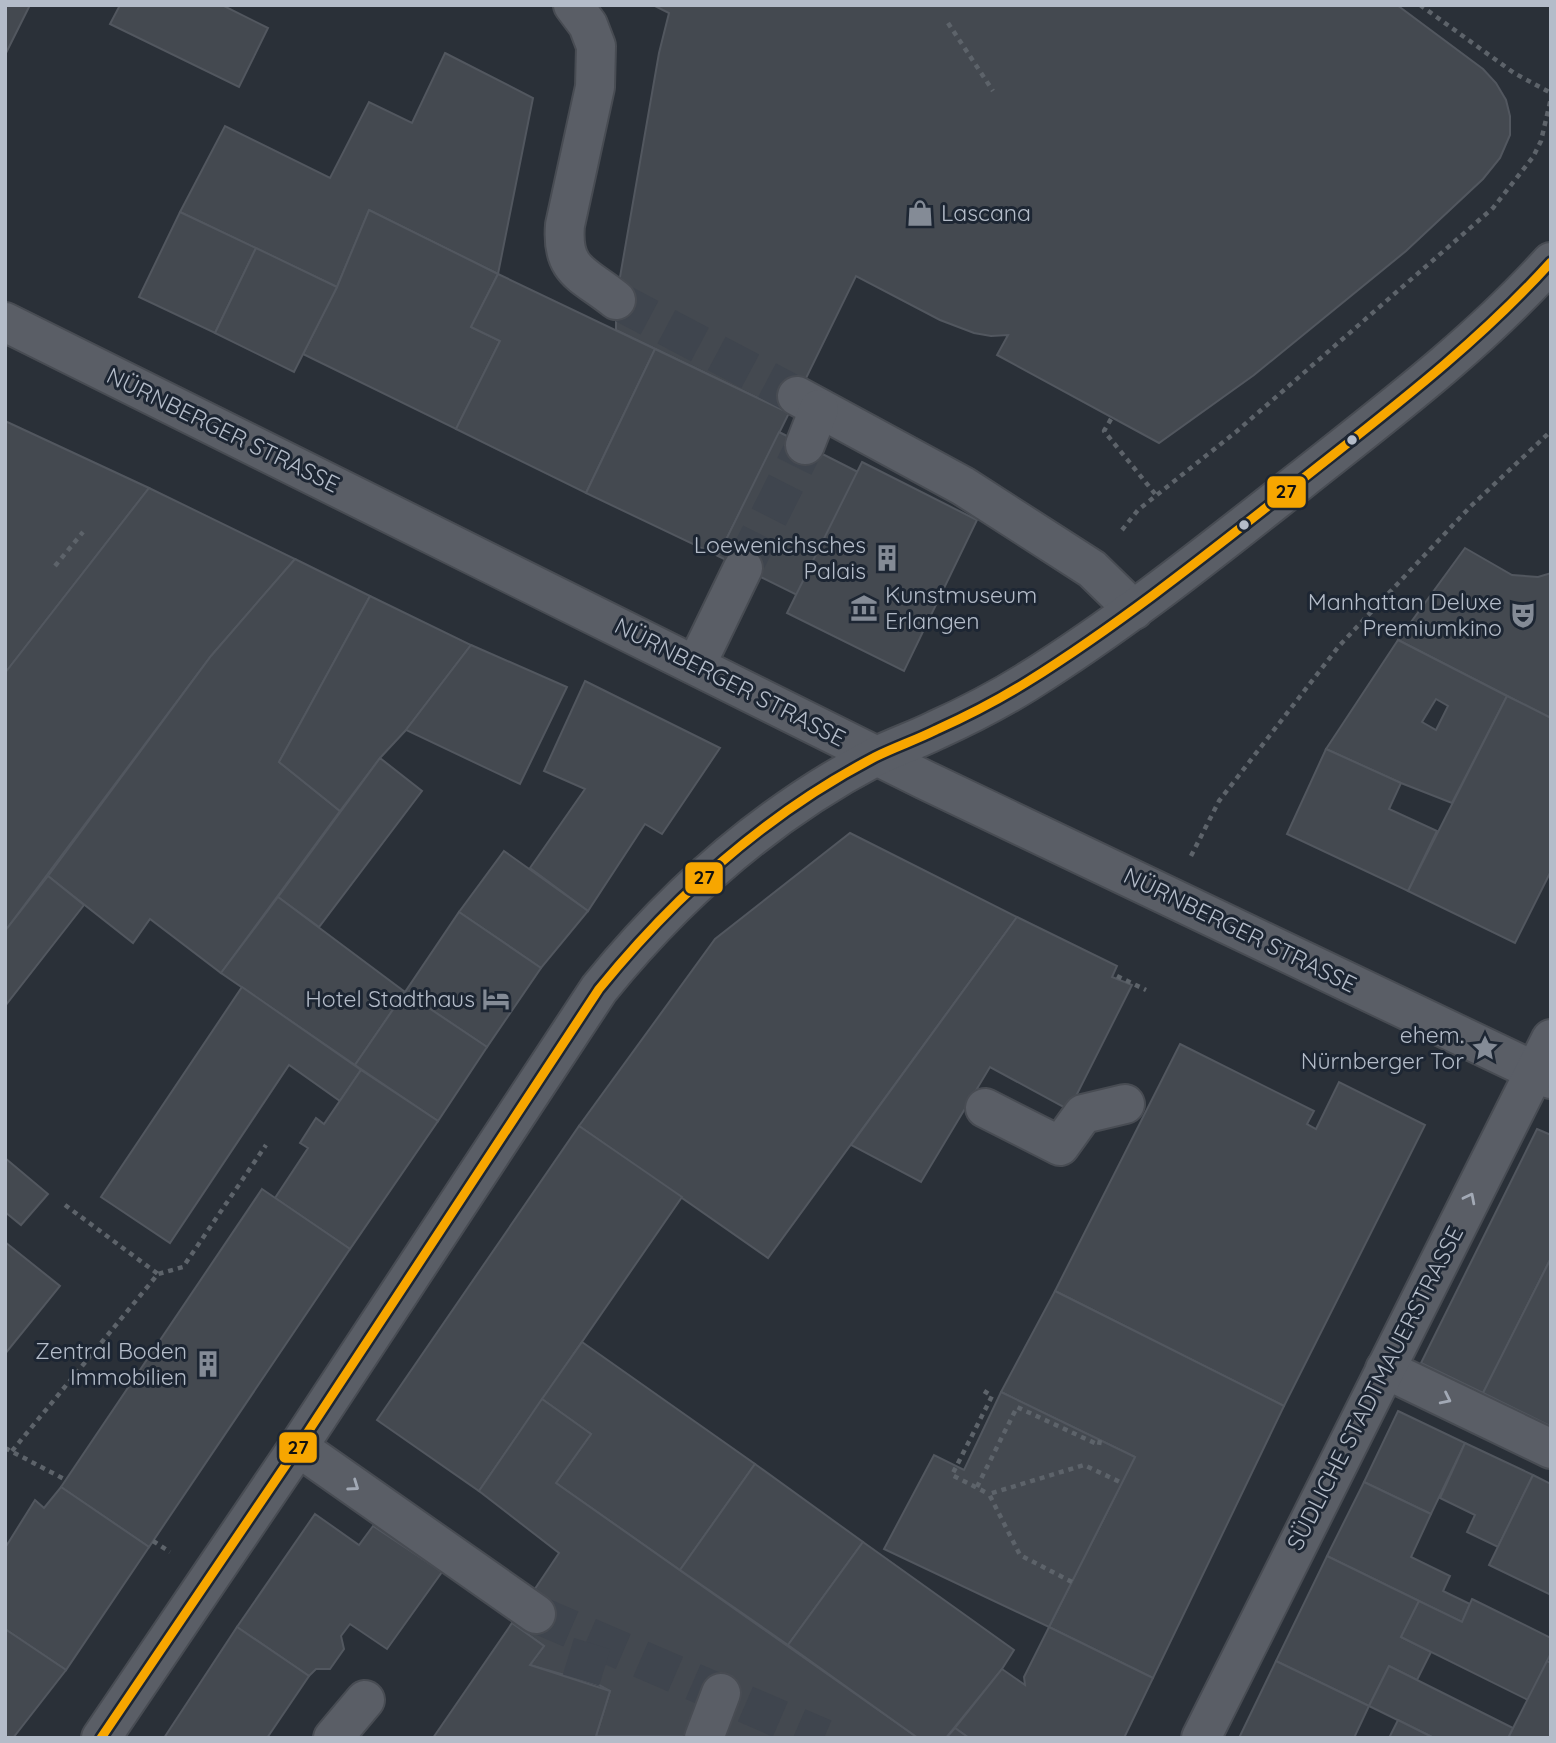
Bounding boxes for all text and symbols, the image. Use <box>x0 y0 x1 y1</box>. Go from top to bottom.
shop icon: Lascana <box>905 198 935 228</box>
place label: Lascana <box>941 198 1031 227</box>
street label: NÜRNBERGER STRASSE <box>102 361 344 499</box>
unlabelled marker <box>1345 433 1359 447</box>
line badge: 27 <box>1266 475 1307 509</box>
text: 27 <box>1275 479 1297 503</box>
unlabelled marker <box>1237 518 1251 532</box>
place label: Loewenichsches Palais <box>694 530 866 585</box>
building icon: Loewenichsches Palais <box>872 543 902 573</box>
place label: Kunstmuseum Erlangen <box>885 580 1037 635</box>
place label: Manhattan Deluxe Premiumkino <box>1308 587 1502 642</box>
museum icon: Kunstmuseum Erlangen <box>849 593 879 623</box>
theatre icon: Manhattan Deluxe Premiumkino <box>1508 600 1538 630</box>
street label: NÜRNBERGER STRASSE <box>610 611 851 752</box>
line badge: 27 <box>684 861 724 895</box>
street label: NÜRNBERGER STRASSE <box>1119 861 1361 999</box>
text: 27 <box>693 865 715 889</box>
place label: Hotel Stadthaus <box>305 984 475 1013</box>
hotel icon: Hotel Stadthaus <box>481 984 511 1014</box>
place label: ehem. Nürnberger Tor <box>1301 1020 1464 1075</box>
place icon: ehem. Nürnberger Tor <box>1470 1033 1500 1063</box>
one-way arrow <box>1462 1193 1476 1205</box>
street label: SÜDLICHE STADTMAUERSTRASSE <box>1280 1221 1469 1555</box>
place label: Zentral Boden Immobilien <box>35 1336 187 1391</box>
building icon: Zentral Boden Immobilien <box>193 1349 223 1379</box>
one-way arrow <box>1439 1390 1451 1404</box>
line badge: 27 <box>278 1431 318 1464</box>
text: 27 <box>287 1435 309 1459</box>
one-way arrow <box>346 1478 359 1490</box>

